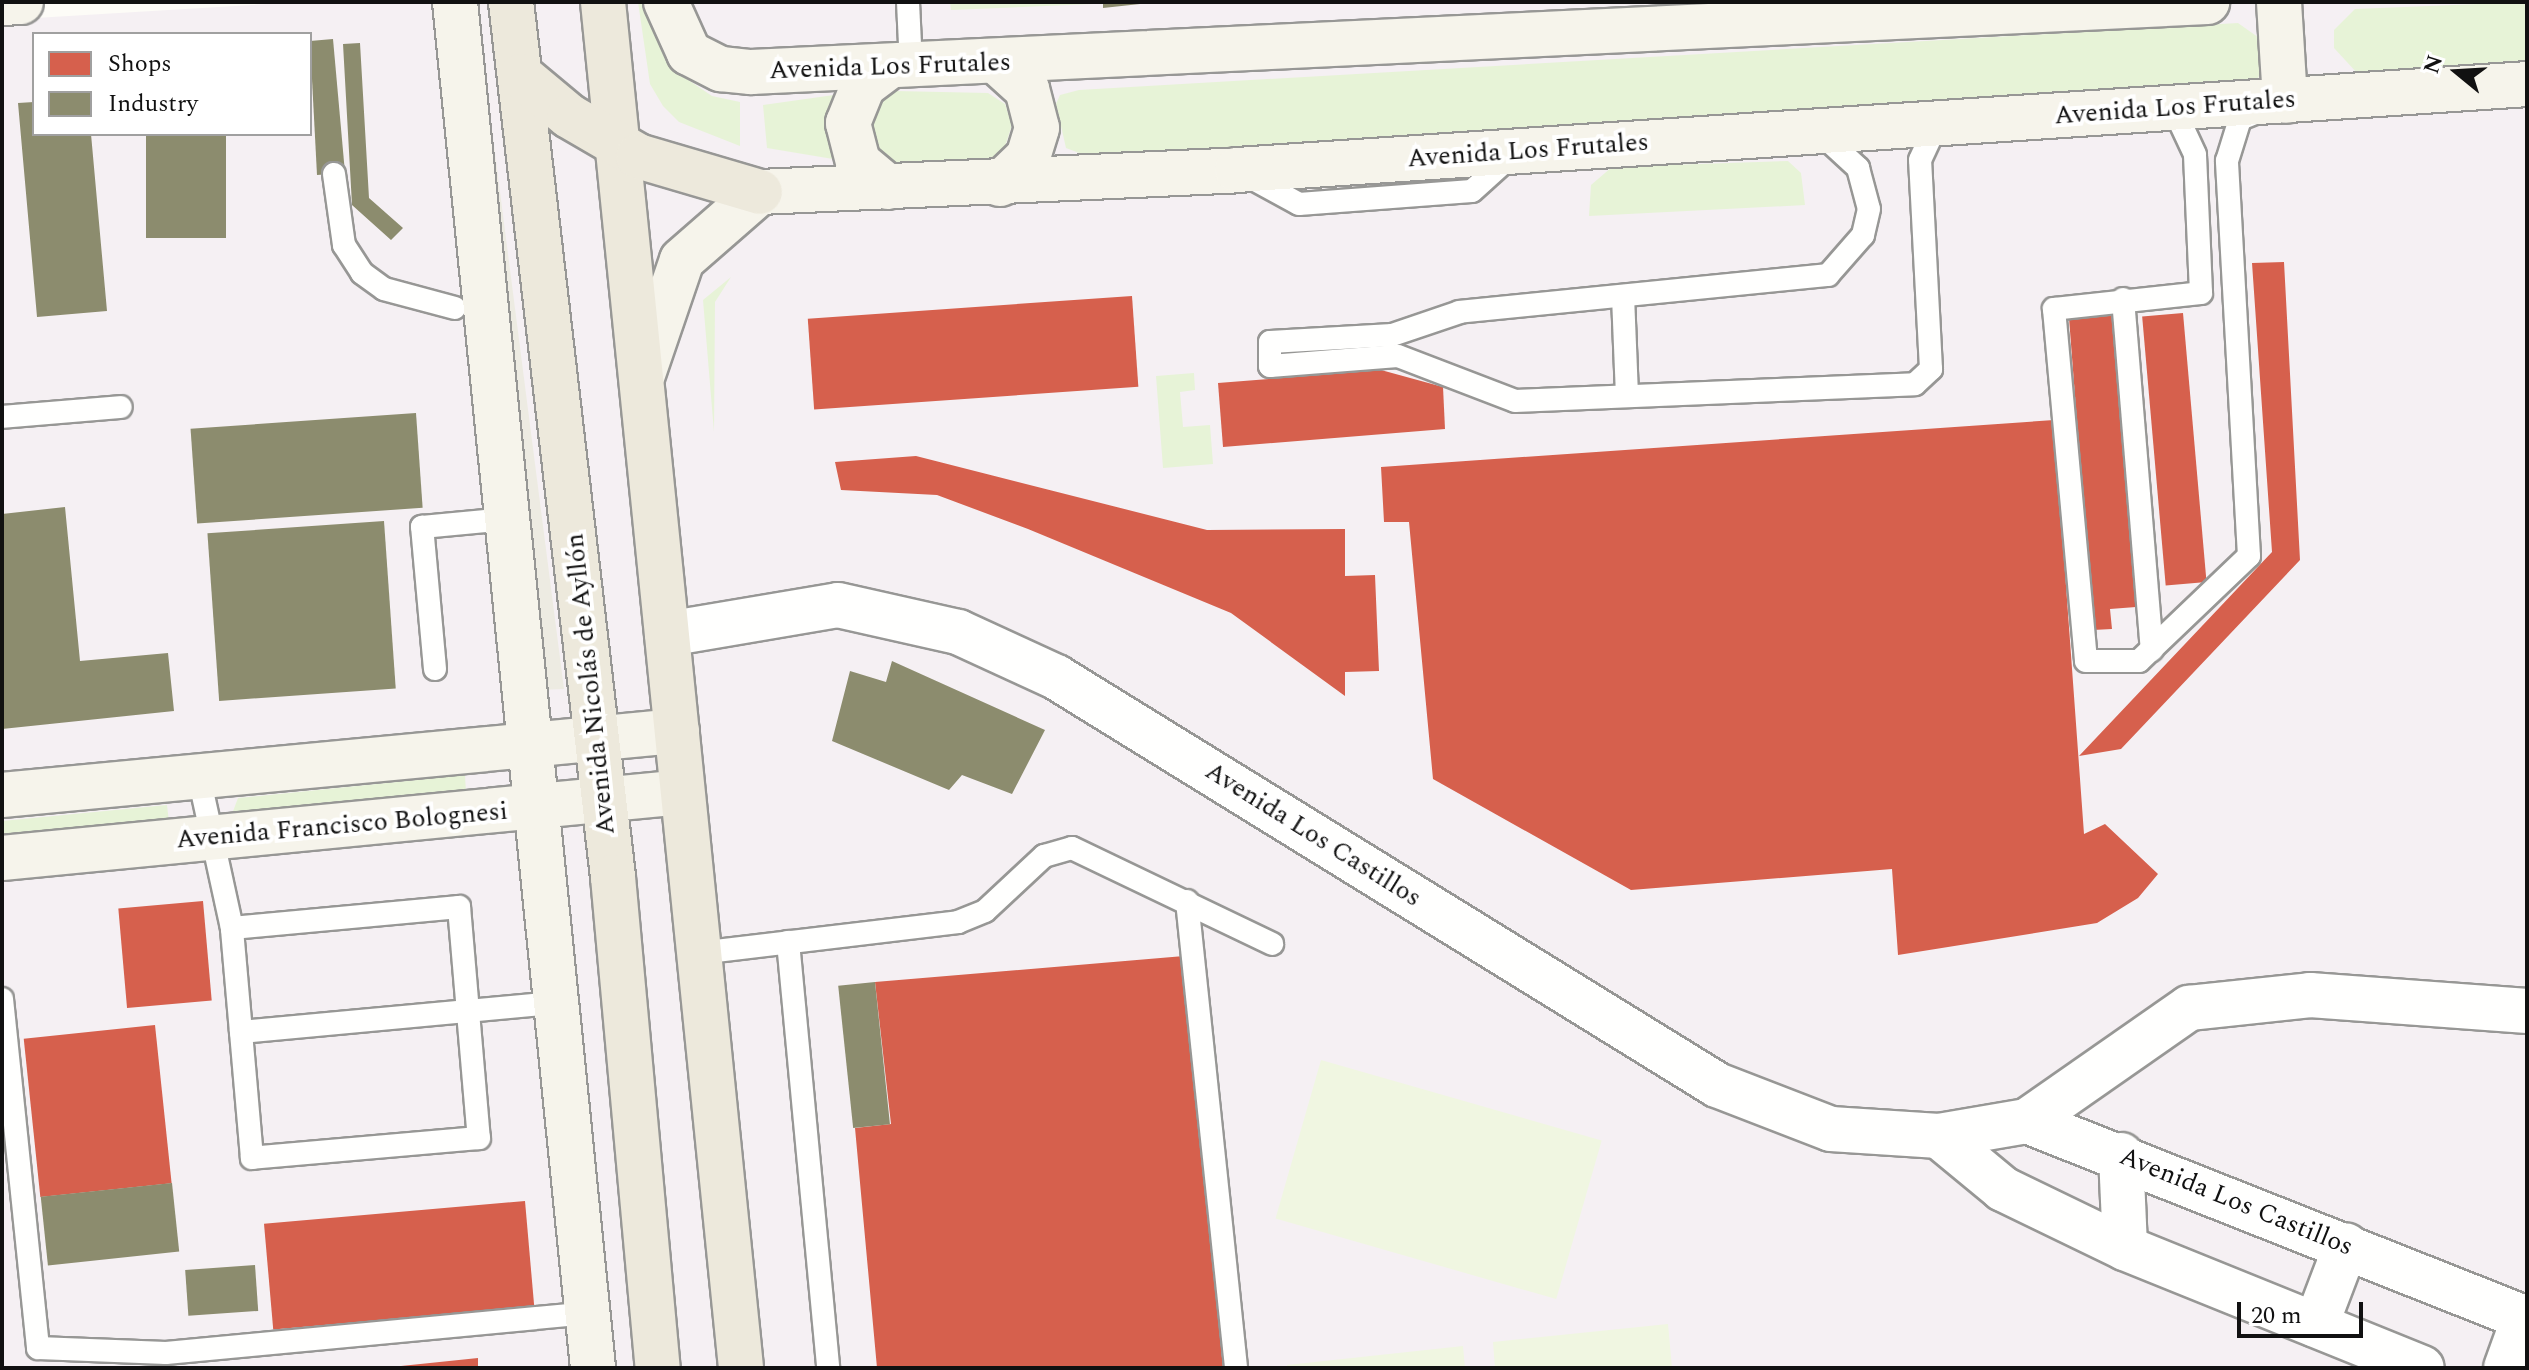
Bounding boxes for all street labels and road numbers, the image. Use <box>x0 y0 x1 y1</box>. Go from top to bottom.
street label: Avenida Los Frutales <box>769 47 1011 87</box>
street label: Avenida Los Frutales <box>2053 84 2297 132</box>
street label: Avenida Los Frutales <box>1406 127 1650 175</box>
street label: Avenida Nicolás de Ayllón <box>560 532 622 836</box>
street label: Avenida Los Castillos <box>1199 756 1427 914</box>
street label: Avenida Francisco Bolognesi <box>175 796 509 856</box>
street label: Avenida Los Castillos <box>2115 1141 2357 1263</box>

